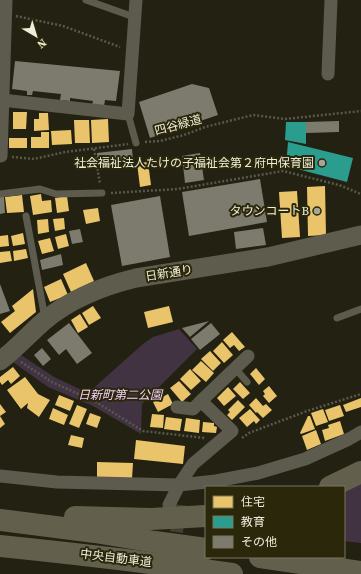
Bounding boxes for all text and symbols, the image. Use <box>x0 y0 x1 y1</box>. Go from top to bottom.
north arrow <box>16 16 56 56</box>
text: N <box>34 35 50 52</box>
street label: 四谷緑道 <box>153 111 203 139</box>
place label: 社会福祉法人たけの子福祉会第２府中保育園 <box>74 155 314 171</box>
marker: 社会福祉法人たけの子福祉会第２府中保育園 <box>317 158 327 168</box>
place label: タウンコートB <box>229 203 309 219</box>
marker: タウンコートB <box>312 206 322 216</box>
street label: 日新通り <box>144 261 194 285</box>
park label: 日新町第二公園 <box>78 387 164 403</box>
legend <box>205 486 345 558</box>
text: 住宅 <box>241 494 265 510</box>
text: 教育 <box>241 514 265 530</box>
text: その他 <box>241 534 277 550</box>
street label: 中央自動車道 <box>79 546 153 570</box>

